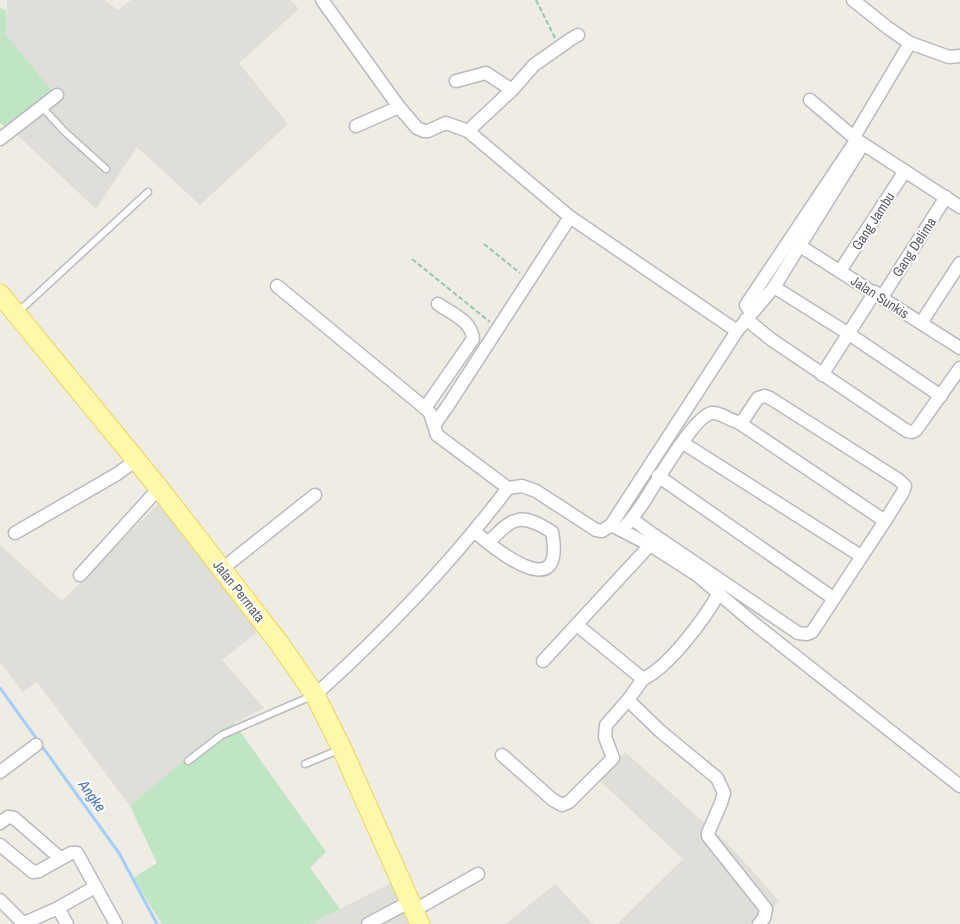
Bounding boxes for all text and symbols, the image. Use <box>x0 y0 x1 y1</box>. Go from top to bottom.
street label: Gang Jambu <box>848 189 898 253</box>
street label: Gang Delima <box>888 213 940 280</box>
street label: Jalan Sunkis <box>848 272 913 323</box>
street label: Jalan Permata <box>209 556 269 626</box>
water label: Angke <box>73 775 111 816</box>

